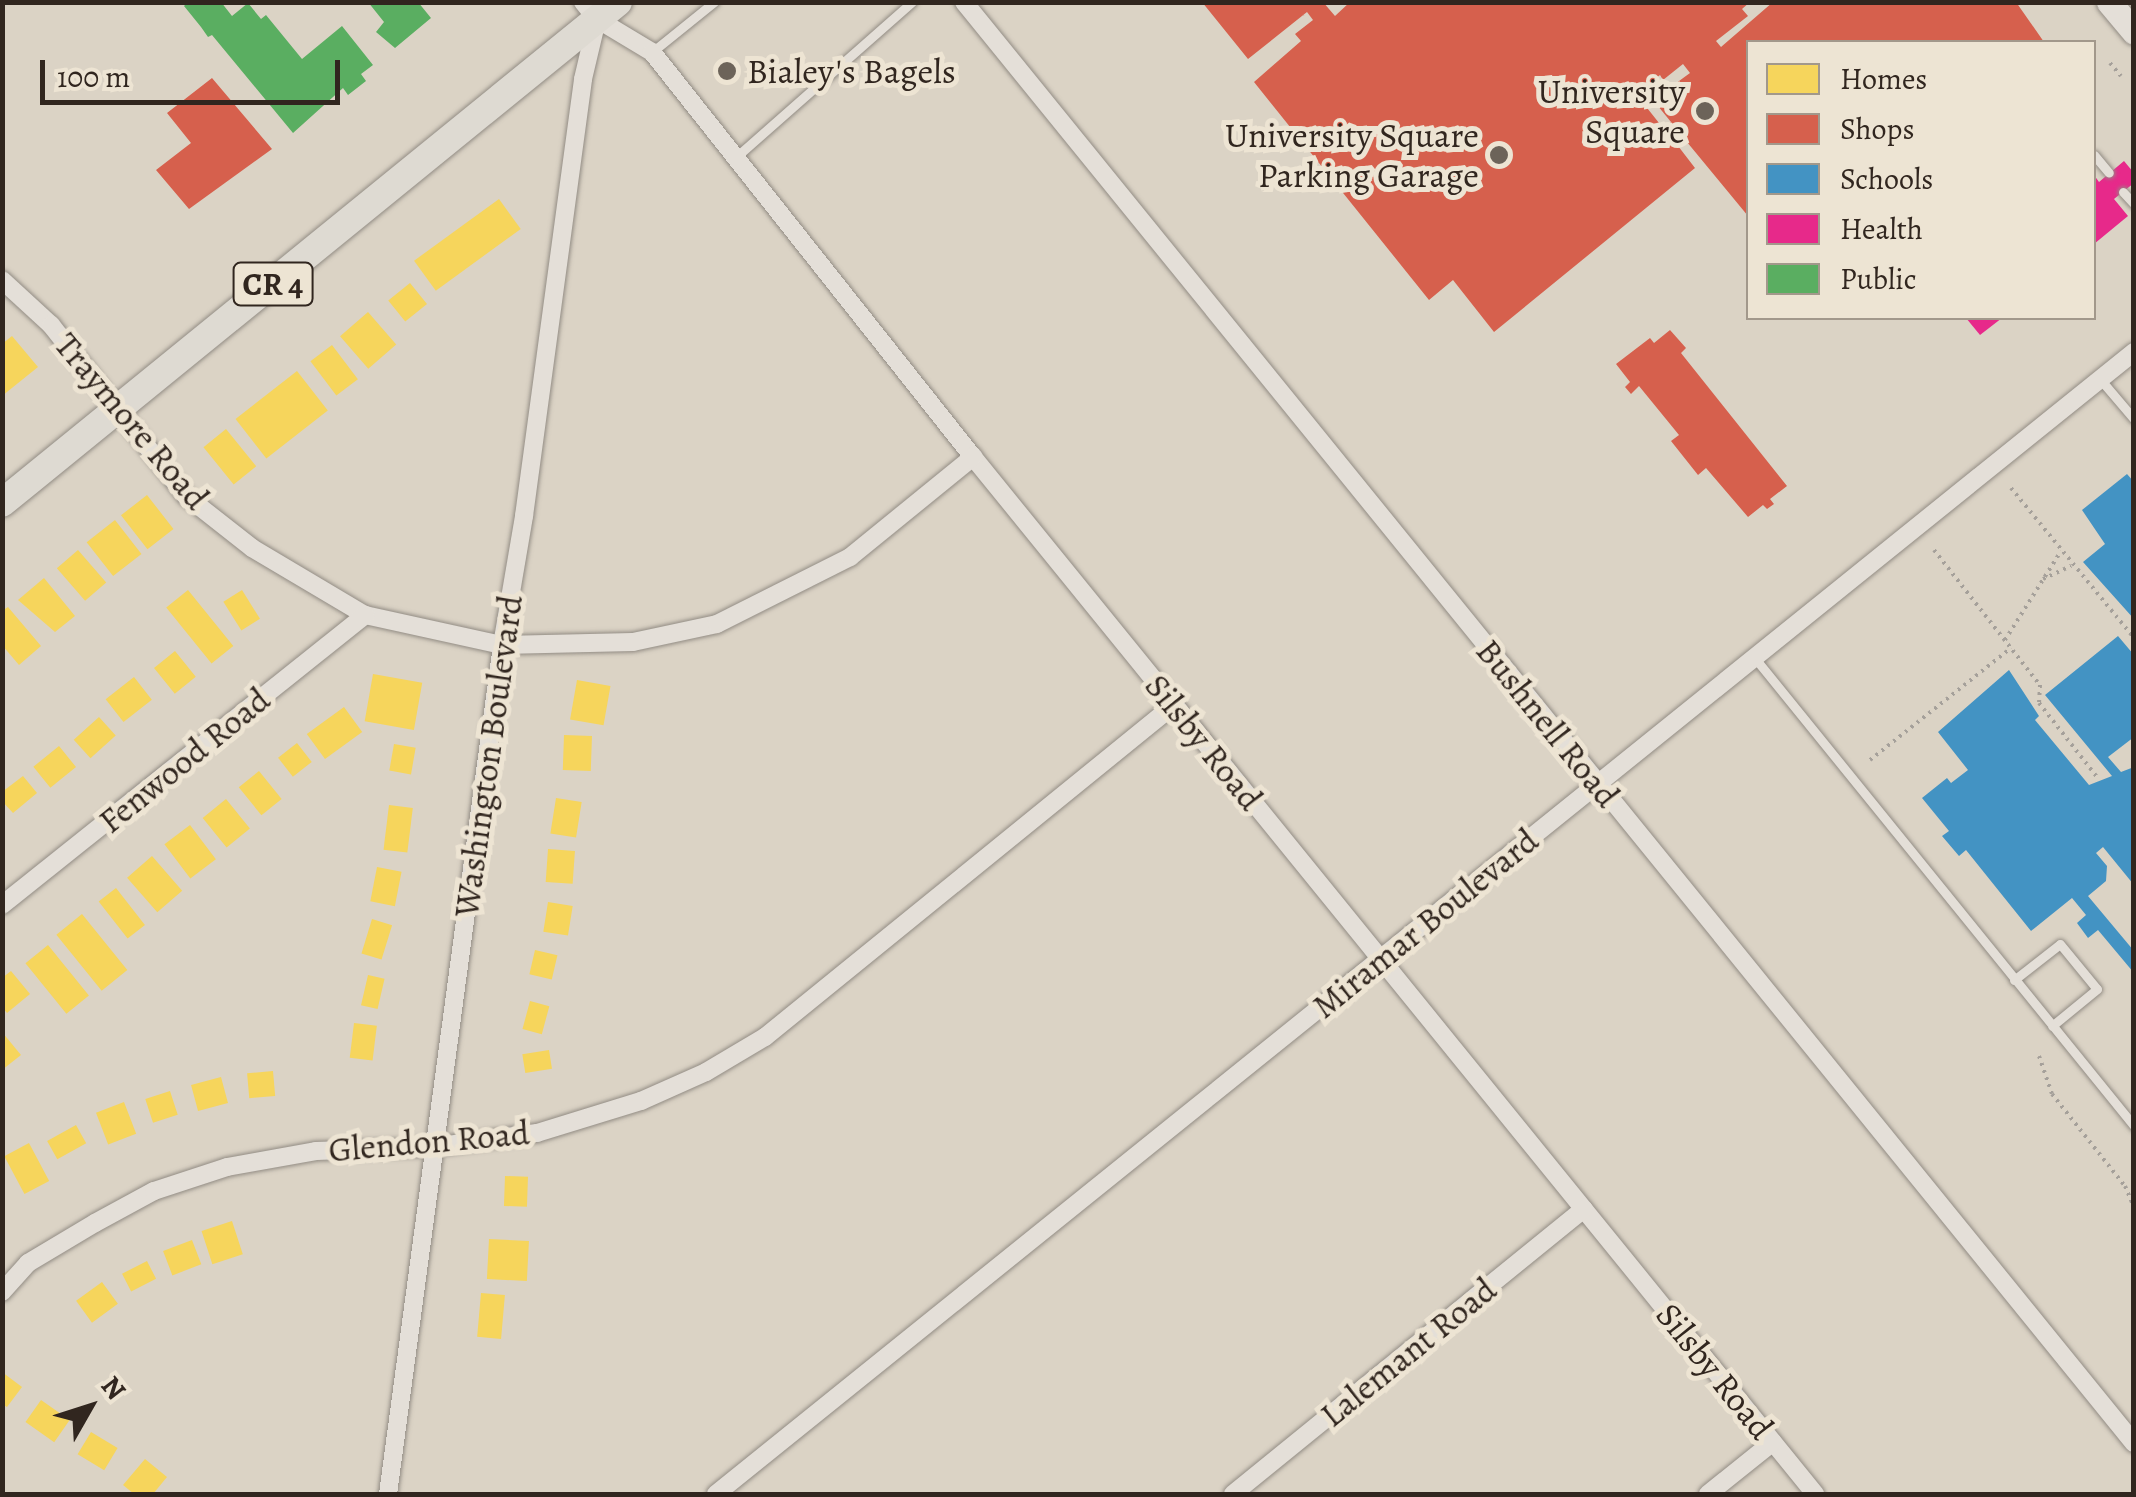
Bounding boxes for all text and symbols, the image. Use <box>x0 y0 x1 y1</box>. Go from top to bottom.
scale bar <box>45 40 345 102</box>
legend <box>1746 40 2096 320</box>
place label: Bialey's Bagels <box>747 50 956 92</box>
text: 100 m <box>57 57 130 97</box>
text: Homes <box>1840 59 1927 99</box>
marker: Bialey's Bagels <box>716 60 738 82</box>
place label: University Square <box>1538 70 1685 152</box>
marker: University Square <box>1694 100 1716 122</box>
text: Shops <box>1840 109 1914 149</box>
place label: University Square Parking Garage <box>1225 114 1479 196</box>
marker: University Square Parking Garage <box>1488 144 1510 166</box>
text: Schools <box>1840 159 1933 199</box>
text: Health <box>1840 209 1923 249</box>
road number: CR 4 <box>230 257 316 311</box>
text: Public <box>1840 259 1917 299</box>
street label: Traymore Road <box>46 324 218 518</box>
street label: Washington Boulevard <box>445 592 531 920</box>
street label: Bushnell Road <box>1467 630 1629 816</box>
street label: Silsby Road <box>1136 665 1272 819</box>
street label: Fenwood Road <box>90 678 278 842</box>
street label: Miramar Boulevard <box>1304 819 1546 1027</box>
street label: Glendon Road <box>327 1111 531 1171</box>
street label: Lalemant Road <box>1312 1268 1504 1436</box>
street label: Silsby Road <box>1647 1294 1783 1448</box>
north arrow <box>40 1357 140 1457</box>
text: N <box>92 1368 134 1408</box>

